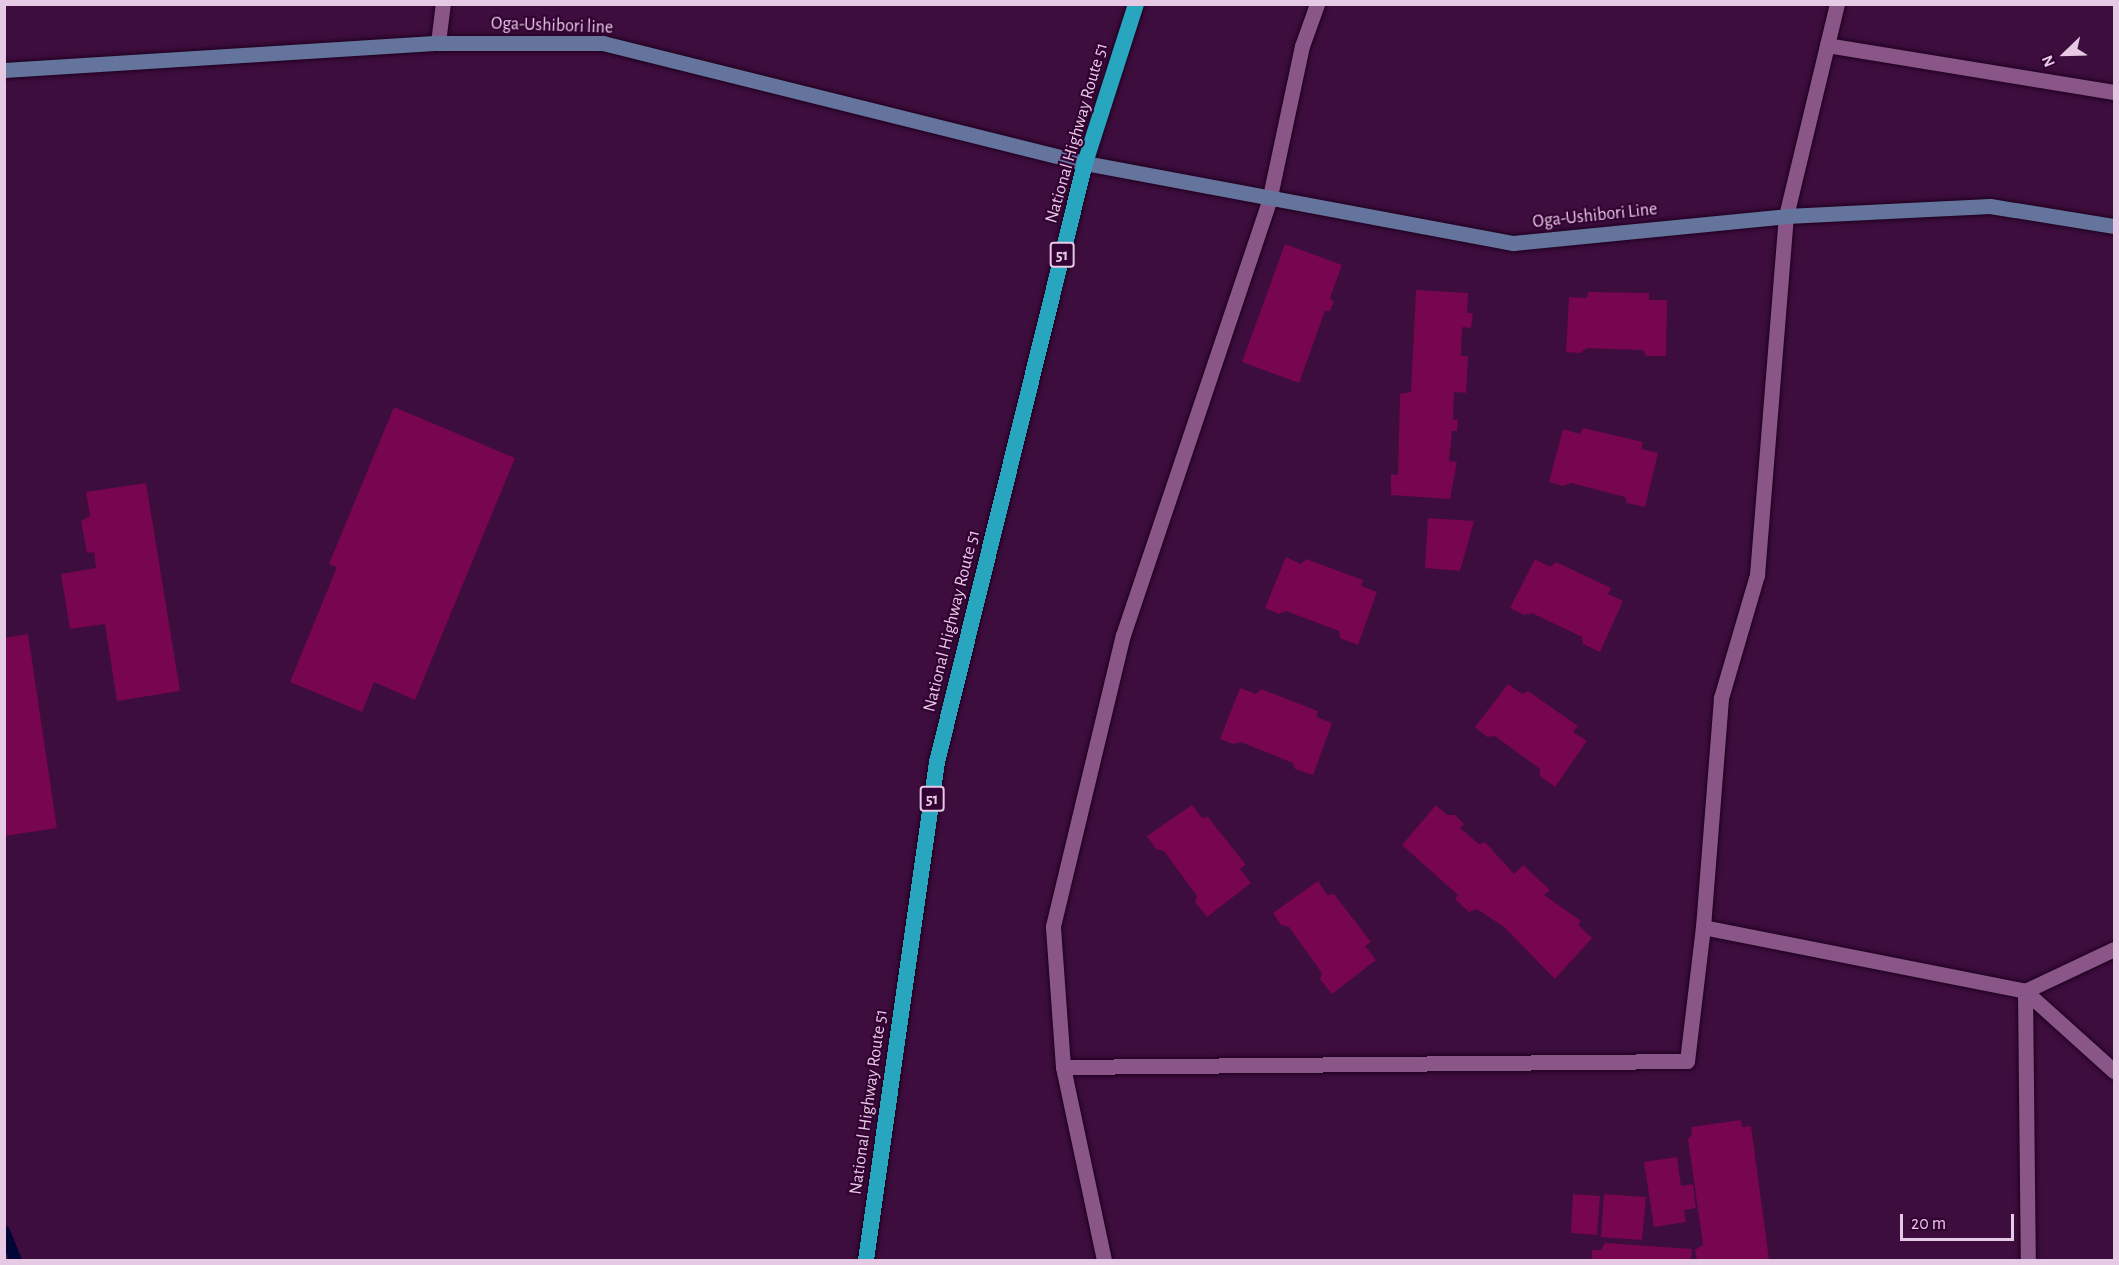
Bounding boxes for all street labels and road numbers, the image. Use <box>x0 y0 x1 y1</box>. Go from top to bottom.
street label: Oga-Ushibori line <box>490 13 614 39</box>
street label: National Highway Route 51 <box>1041 40 1113 226</box>
street label: Oga-Ushibori Line <box>1532 199 1658 233</box>
road number: 51 <box>1048 242 1076 268</box>
street label: National Highway Route 51 <box>919 528 985 714</box>
road number: 51 <box>918 786 946 812</box>
street label: National Highway Route 51 <box>845 1008 893 1196</box>

